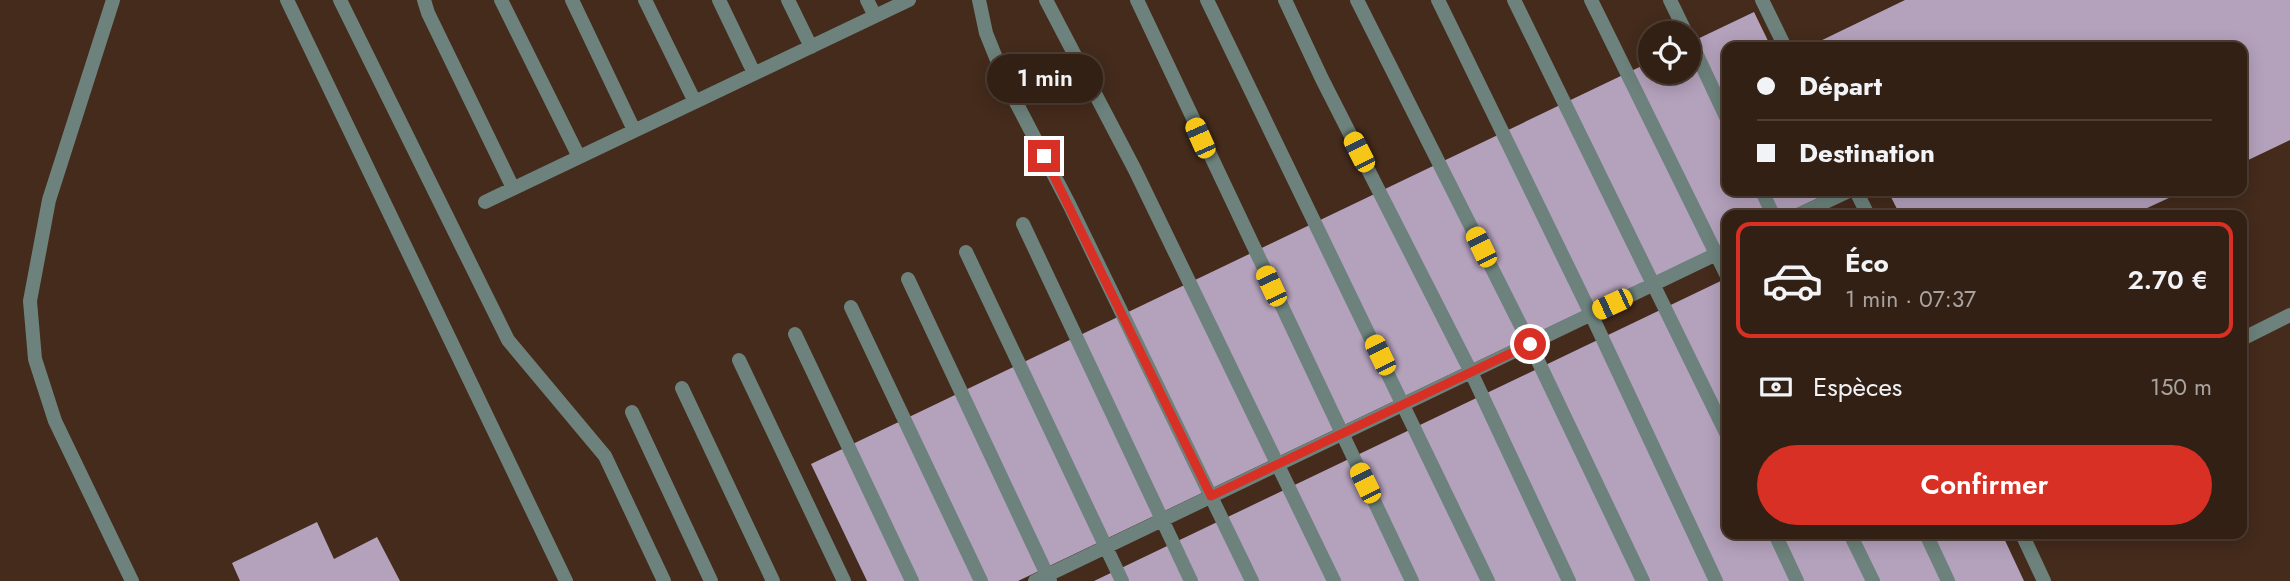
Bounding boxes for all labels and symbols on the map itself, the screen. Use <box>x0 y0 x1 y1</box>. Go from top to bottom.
callout: 1 min <box>986 54 1102 104</box>
car <box>1182 115 1219 161</box>
car <box>1341 129 1378 175</box>
route end <box>1028 140 1060 172</box>
car <box>1463 224 1500 270</box>
car <box>1253 263 1290 309</box>
car <box>1589 286 1636 322</box>
route start <box>1514 328 1546 360</box>
car <box>1362 332 1399 378</box>
car <box>1347 460 1384 506</box>

